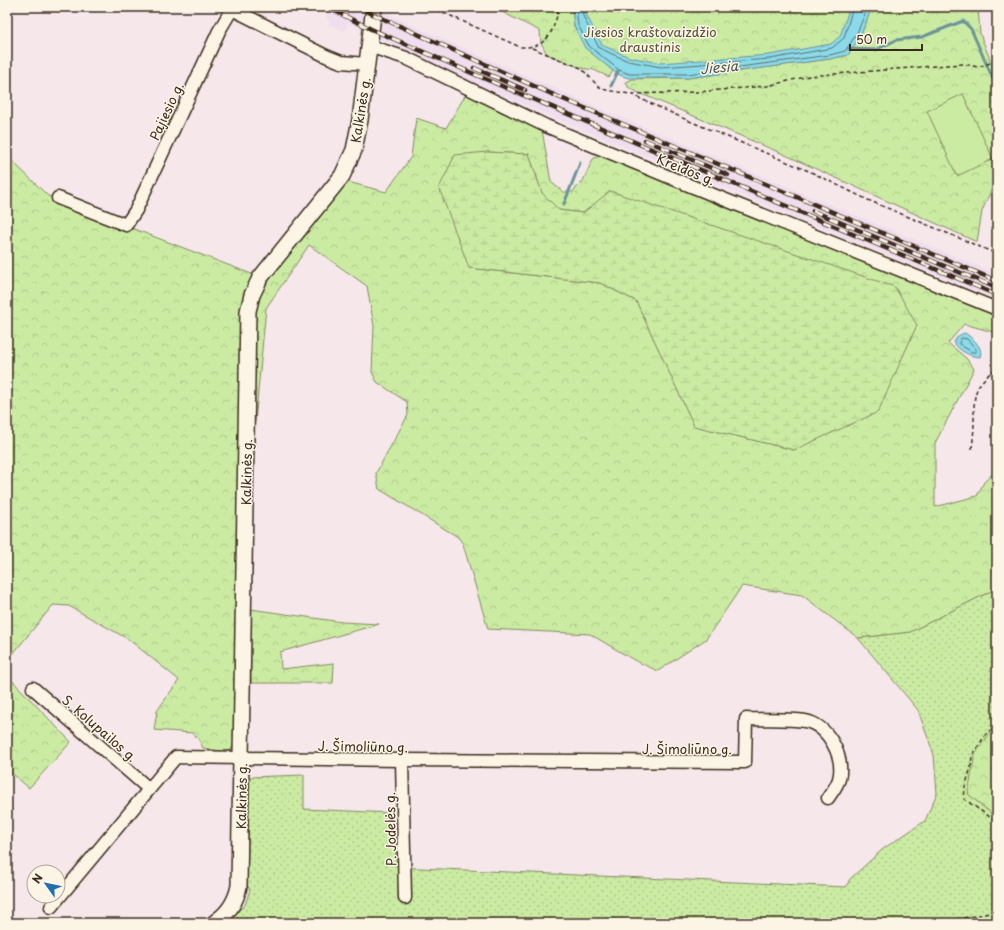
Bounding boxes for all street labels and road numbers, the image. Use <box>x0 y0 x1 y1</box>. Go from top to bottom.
street label: Kalkinės g. <box>345 76 375 144</box>
street label: Pajiesio g. <box>144 79 188 143</box>
street label: Kreidos g. <box>654 149 718 189</box>
street label: Kalkinės g. <box>236 439 256 505</box>
street label: S. Kolupailos g. <box>58 690 142 766</box>
street label: J. Šimoliūno g. <box>318 736 408 756</box>
street label: J. Šimoliūno g. <box>642 739 732 758</box>
street label: Kalkinės g. <box>231 763 251 829</box>
street label: P. Jodelės g. <box>380 792 400 866</box>

